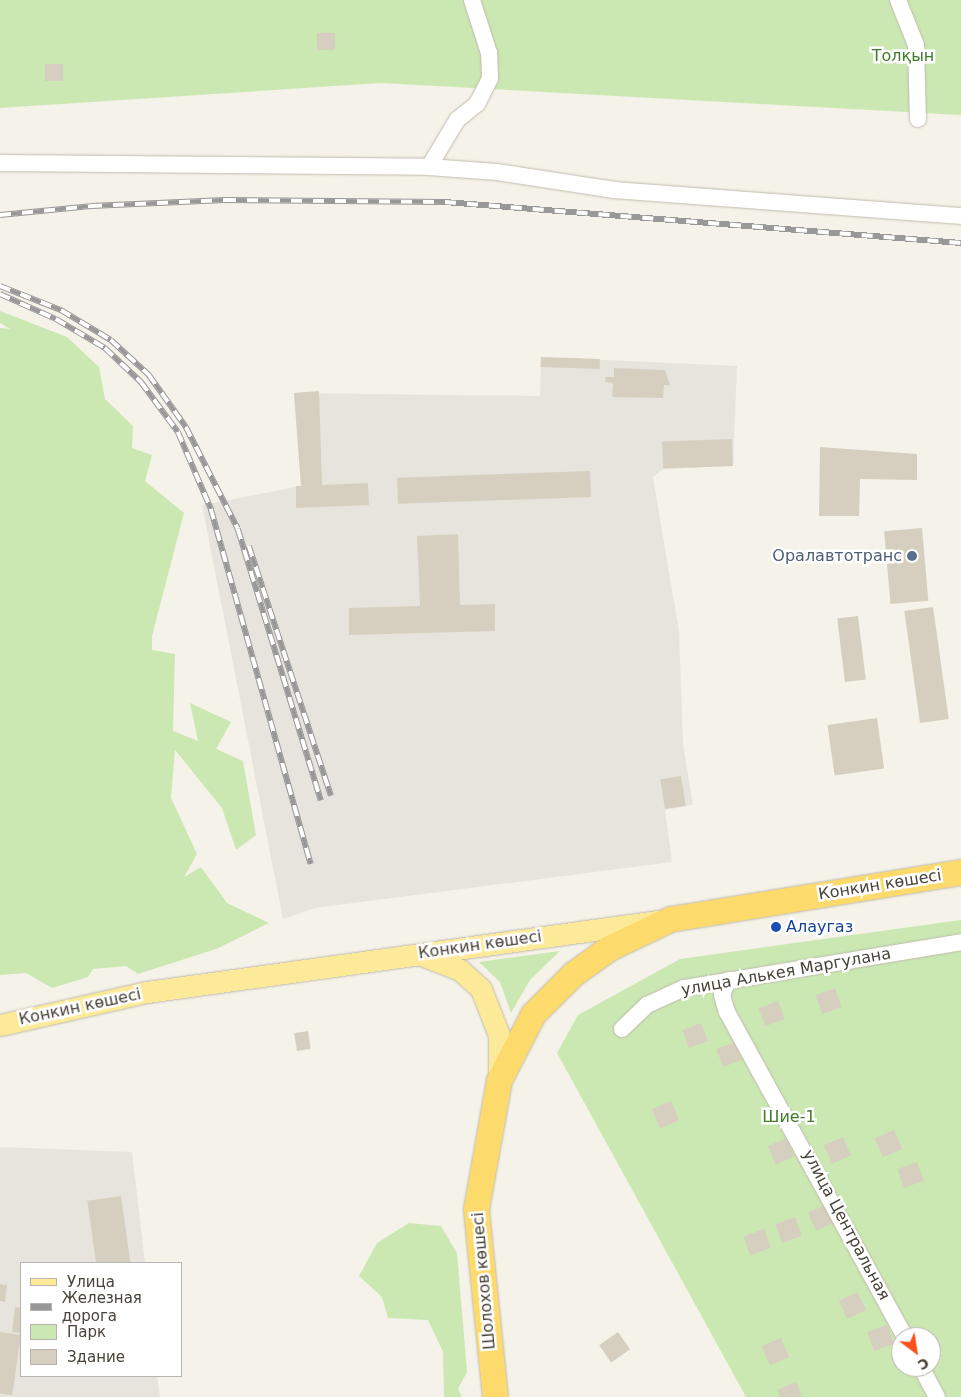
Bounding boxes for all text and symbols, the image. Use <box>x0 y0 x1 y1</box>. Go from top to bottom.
park label: Толқын <box>872 46 934 66</box>
place label: Оралавтотранс <box>772 546 902 566</box>
marker: Оралавтотранс <box>906 550 918 562</box>
street label: Конкин көшесі <box>817 866 943 904</box>
place label: Алаугаз <box>786 917 853 937</box>
marker: Алаугаз <box>770 921 782 933</box>
street label: Конкин көшесі <box>417 927 543 963</box>
street label: улица Алькея Маргулана <box>680 944 892 1000</box>
street label: Конкин көшесі <box>17 985 143 1029</box>
park label: Шие-1 <box>762 1107 816 1127</box>
street label: улица Центральная <box>798 1147 894 1303</box>
street label: Шолохов көшесі <box>468 1211 500 1351</box>
legend <box>20 1262 182 1377</box>
text: Улица <box>67 1273 115 1291</box>
text: Железная дорога <box>62 1289 142 1325</box>
text: Парк <box>67 1323 106 1341</box>
north arrow <box>891 1327 941 1377</box>
text: Здание <box>67 1348 125 1366</box>
text: С <box>915 1354 932 1374</box>

